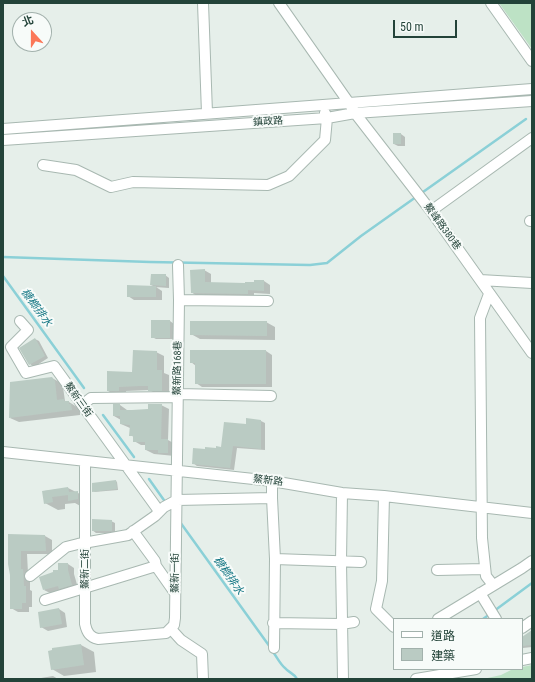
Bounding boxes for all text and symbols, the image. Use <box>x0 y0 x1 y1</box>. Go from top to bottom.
north arrow <box>12 12 52 52</box>
scale bar <box>395 12 459 38</box>
text: 北 <box>20 13 35 29</box>
text: 50 m <box>400 20 424 34</box>
street label: 鎮政路 <box>253 115 283 129</box>
street label: 鰲峰路380巷 <box>421 201 463 253</box>
water label: 槺榔排水 <box>18 286 54 330</box>
street label: 鰲新路168巷 <box>172 340 184 396</box>
street label: 鰲新三街 <box>61 380 95 420</box>
street label: 鰲新路 <box>252 473 284 489</box>
street label: 鰲新二街 <box>79 549 91 589</box>
street label: 鰲新一街 <box>169 553 181 593</box>
water label: 槺榔排水 <box>210 554 246 598</box>
legend <box>393 618 523 670</box>
text: 道路 <box>431 629 455 643</box>
text: 建築 <box>431 649 455 663</box>

